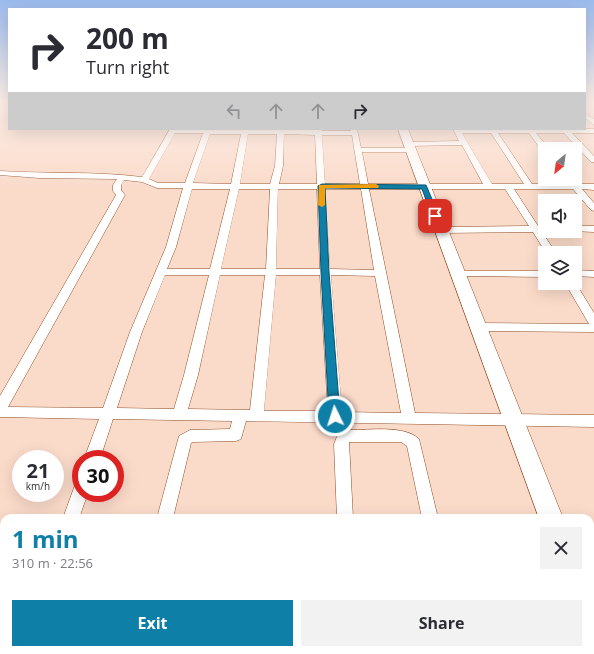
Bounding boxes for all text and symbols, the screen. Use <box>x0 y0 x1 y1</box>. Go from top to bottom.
text: 200 m <box>86 19 169 57</box>
icon: right <box>20 24 72 76</box>
text: Turn right <box>86 55 169 79</box>
icon: left <box>223 100 245 122</box>
icon: ahead <box>265 100 287 122</box>
icon: ahead <box>307 100 329 122</box>
icon: right <box>349 100 371 122</box>
north arrow <box>538 142 582 186</box>
map controls <box>538 142 582 290</box>
button: sound <box>538 194 582 238</box>
pin <box>418 199 452 233</box>
icon: arrive <box>424 205 446 227</box>
button: layers <box>538 246 582 290</box>
position arrow <box>314 395 356 437</box>
speed limit sign: 30 <box>72 450 124 502</box>
text: 21 <box>27 457 49 484</box>
text: km/h <box>26 479 50 493</box>
text: 1 min <box>12 522 79 555</box>
button: close <box>540 527 582 569</box>
text: 310 m · 22:56 <box>12 554 93 572</box>
button: Exit <box>12 600 293 646</box>
button: Share <box>301 600 582 646</box>

